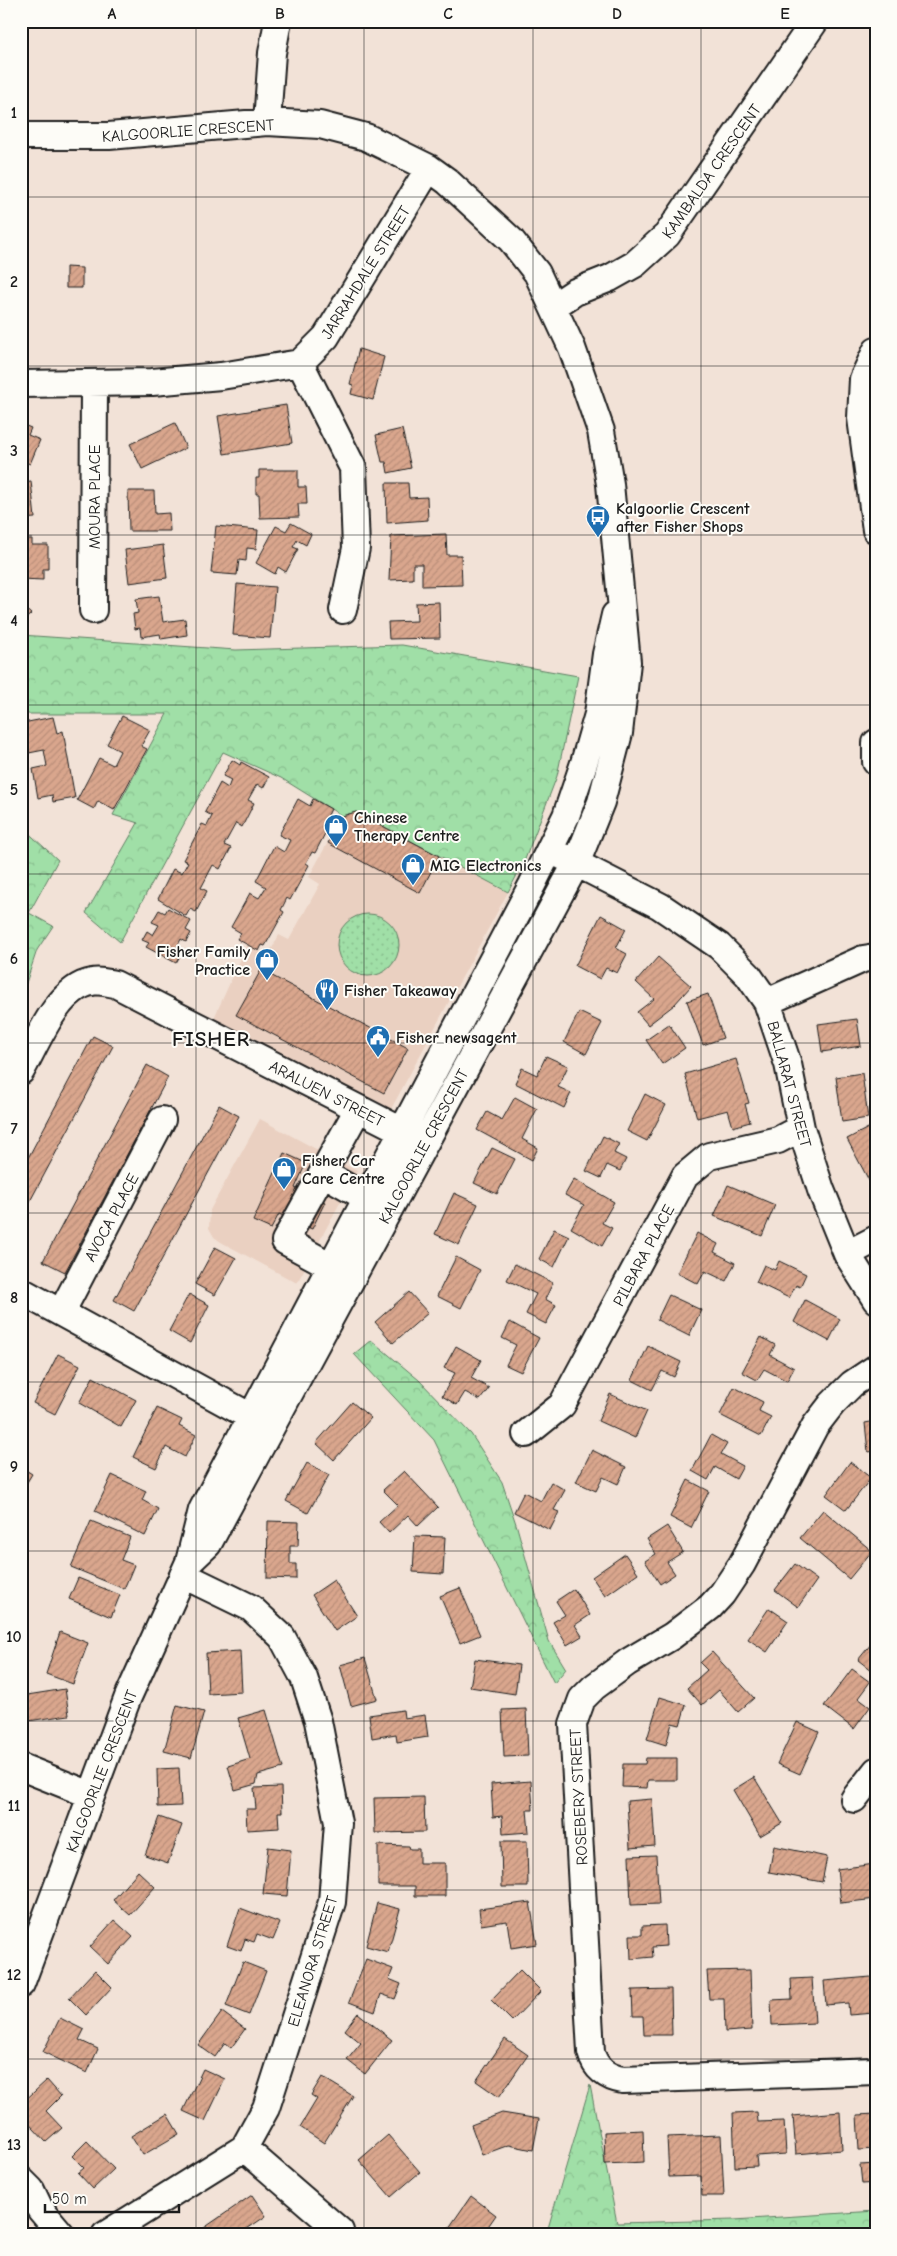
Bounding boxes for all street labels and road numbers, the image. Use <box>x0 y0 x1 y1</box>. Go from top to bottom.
street label: KAMBALDA CRESCENT <box>659 100 765 242</box>
street label: KALGOORLIE CRESCENT <box>101 116 276 146</box>
street label: JARRAHDALE STREET <box>318 202 414 342</box>
street label: MOURA PLACE <box>86 444 104 549</box>
street label: BALLARAT STREET <box>763 1019 815 1150</box>
street label: ARALUEN STREET <box>266 1057 388 1131</box>
street label: KALGOORLIE CRESCENT <box>375 1065 473 1227</box>
street label: AVOCA PLACE <box>81 1170 143 1265</box>
street label: PILBARA PLACE <box>610 1201 678 1309</box>
street label: KALGOORLIE CRESCENT <box>63 1687 142 1855</box>
street label: ROSEBERY STREET <box>566 1728 592 1866</box>
street label: ELEANORA STREET <box>284 1893 342 2029</box>

